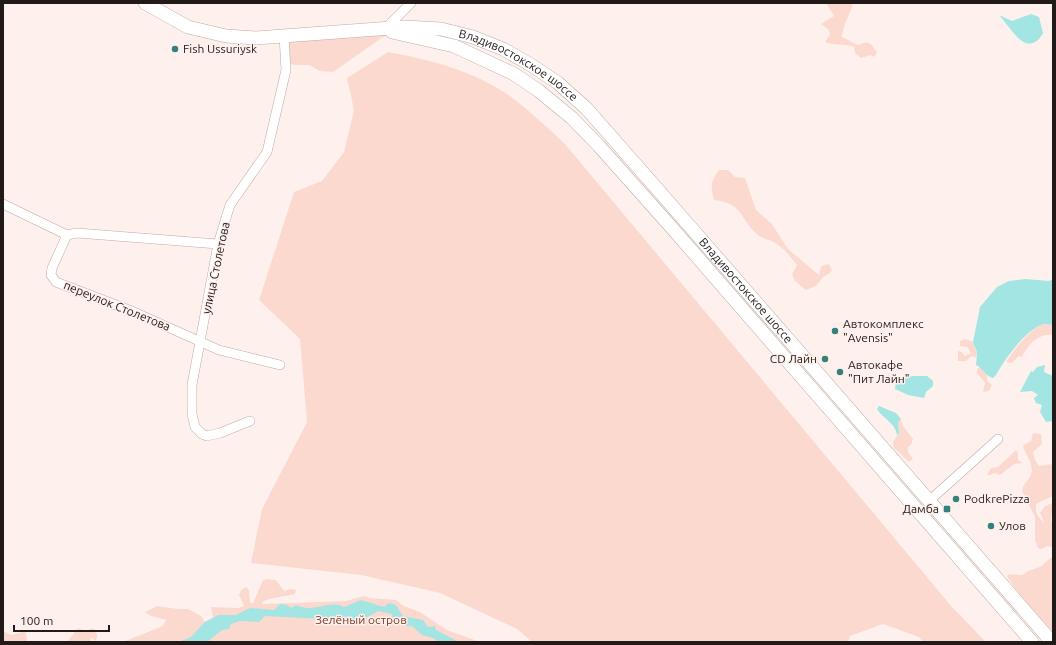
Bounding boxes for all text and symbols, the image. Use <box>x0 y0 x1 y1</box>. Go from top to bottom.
street label: Владивостокское шоссе <box>458 27 580 103</box>
place label: Fish Ussuriysk <box>183 42 257 55</box>
marker: Fish Ussuriysk <box>170 44 180 54</box>
street label: улица Столетова <box>199 221 232 315</box>
street label: Владивостокское шоссе <box>697 235 796 346</box>
street label: переулок Столетова <box>62 278 172 333</box>
place label: Автокомплекс "Avensis" <box>843 317 924 344</box>
marker: Автокомплекс "Avensis" <box>830 326 840 336</box>
place label: CD Лайн <box>770 352 817 365</box>
marker: CD Лайн <box>820 354 830 364</box>
place label: Автокафе "Пит Лайн" <box>848 358 910 385</box>
marker: Автокафе "Пит Лайн" <box>835 367 845 377</box>
place label: PodkrePizza <box>964 492 1030 505</box>
marker: PodkrePizza <box>951 494 961 504</box>
place label: Дамба <box>903 502 939 515</box>
marker: Дамба <box>942 504 952 514</box>
place label: Улов <box>999 519 1026 532</box>
marker: Улов <box>986 521 996 531</box>
scale bar <box>14 607 109 633</box>
park label: Зелёный остров <box>315 613 407 626</box>
text: 100 m <box>20 614 53 627</box>

